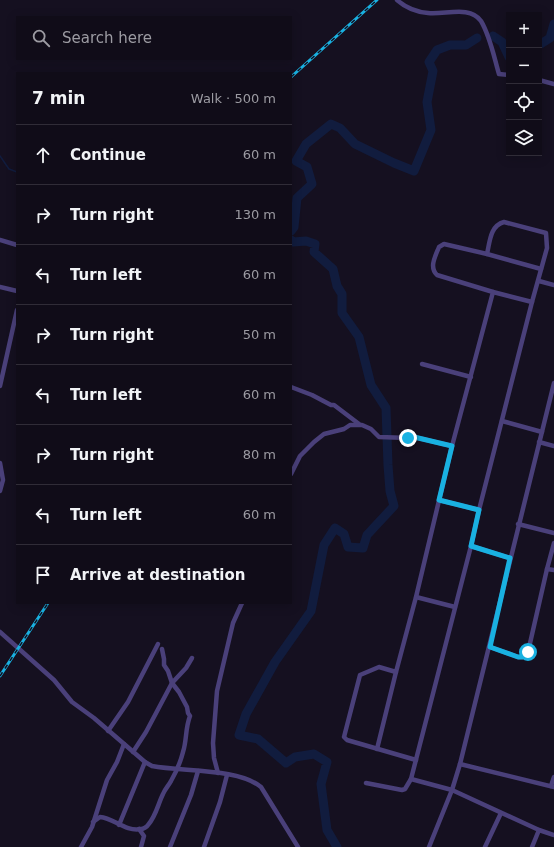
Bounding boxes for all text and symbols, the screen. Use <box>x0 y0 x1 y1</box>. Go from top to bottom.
map controls <box>506 12 542 156</box>
button: + <box>506 12 542 48</box>
search box <box>16 16 292 60</box>
icon: search <box>30 27 52 49</box>
text: Search here <box>62 29 152 47</box>
button: − <box>506 48 542 84</box>
button: locate <box>506 84 542 120</box>
text: 7 min <box>32 88 85 108</box>
text: Walk · 500 m <box>191 91 276 106</box>
button: layers <box>506 120 542 156</box>
icon: ahead <box>32 144 54 166</box>
text: Continue <box>70 146 146 164</box>
text: 60 m <box>243 147 276 162</box>
icon: right <box>32 204 54 226</box>
text: Turn right <box>70 206 154 224</box>
text: 130 m <box>234 207 276 222</box>
icon: left <box>32 264 54 286</box>
text: Turn left <box>70 266 142 284</box>
text: 60 m <box>243 267 276 282</box>
icon: right <box>32 324 54 346</box>
text: Turn right <box>70 326 154 344</box>
text: 50 m <box>243 327 276 342</box>
icon: left <box>32 384 54 406</box>
text: Turn left <box>70 386 142 404</box>
text: 60 m <box>243 387 276 402</box>
route end <box>399 429 417 447</box>
icon: right <box>32 444 54 466</box>
text: Turn right <box>70 446 154 464</box>
text: 80 m <box>243 447 276 462</box>
icon: left <box>32 504 54 526</box>
text: Turn left <box>70 506 142 524</box>
text: 60 m <box>243 507 276 522</box>
icon: arrive <box>32 564 54 586</box>
text: Arrive at destination <box>70 566 245 584</box>
route start <box>519 643 537 661</box>

